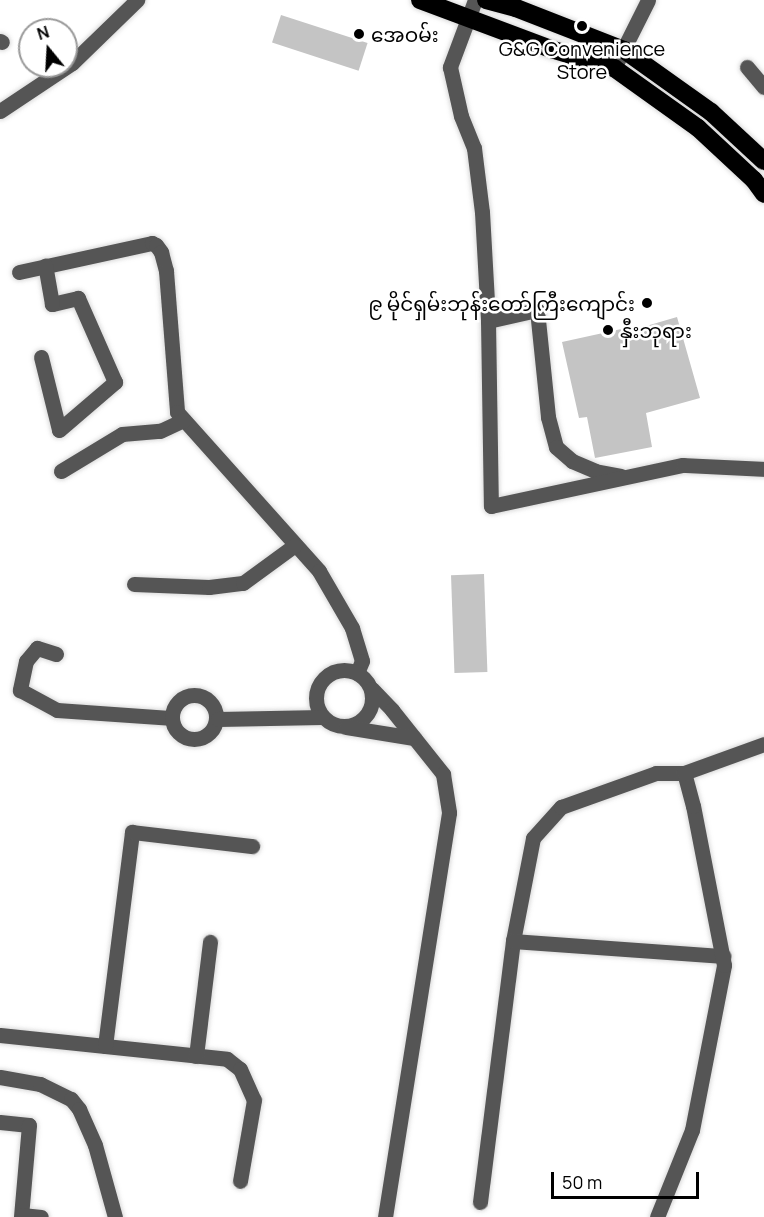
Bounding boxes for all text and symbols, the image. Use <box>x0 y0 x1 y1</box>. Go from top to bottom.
north arrow <box>18 18 78 78</box>
marker: G&G Convenience Store <box>575 19 589 33</box>
text: N <box>34 21 52 45</box>
place label: အေဝမ်း <box>371 22 439 46</box>
marker: အေဝမ်း <box>352 27 366 41</box>
place label: G&G Convenience Store <box>499 36 665 83</box>
place label: ၉ မိုင်ရှမ်းဘုန်းတော်ကြီးကျောင်း <box>368 291 635 315</box>
marker: ၉ မိုင်ရှမ်းဘုန်းတော်ကြီးကျောင်း <box>640 296 654 310</box>
place label: နှီးဘုရား <box>620 318 692 342</box>
marker: နှီးဘုရား <box>601 323 615 337</box>
scale bar <box>554 1160 702 1198</box>
text: 50 m <box>562 1170 602 1194</box>

